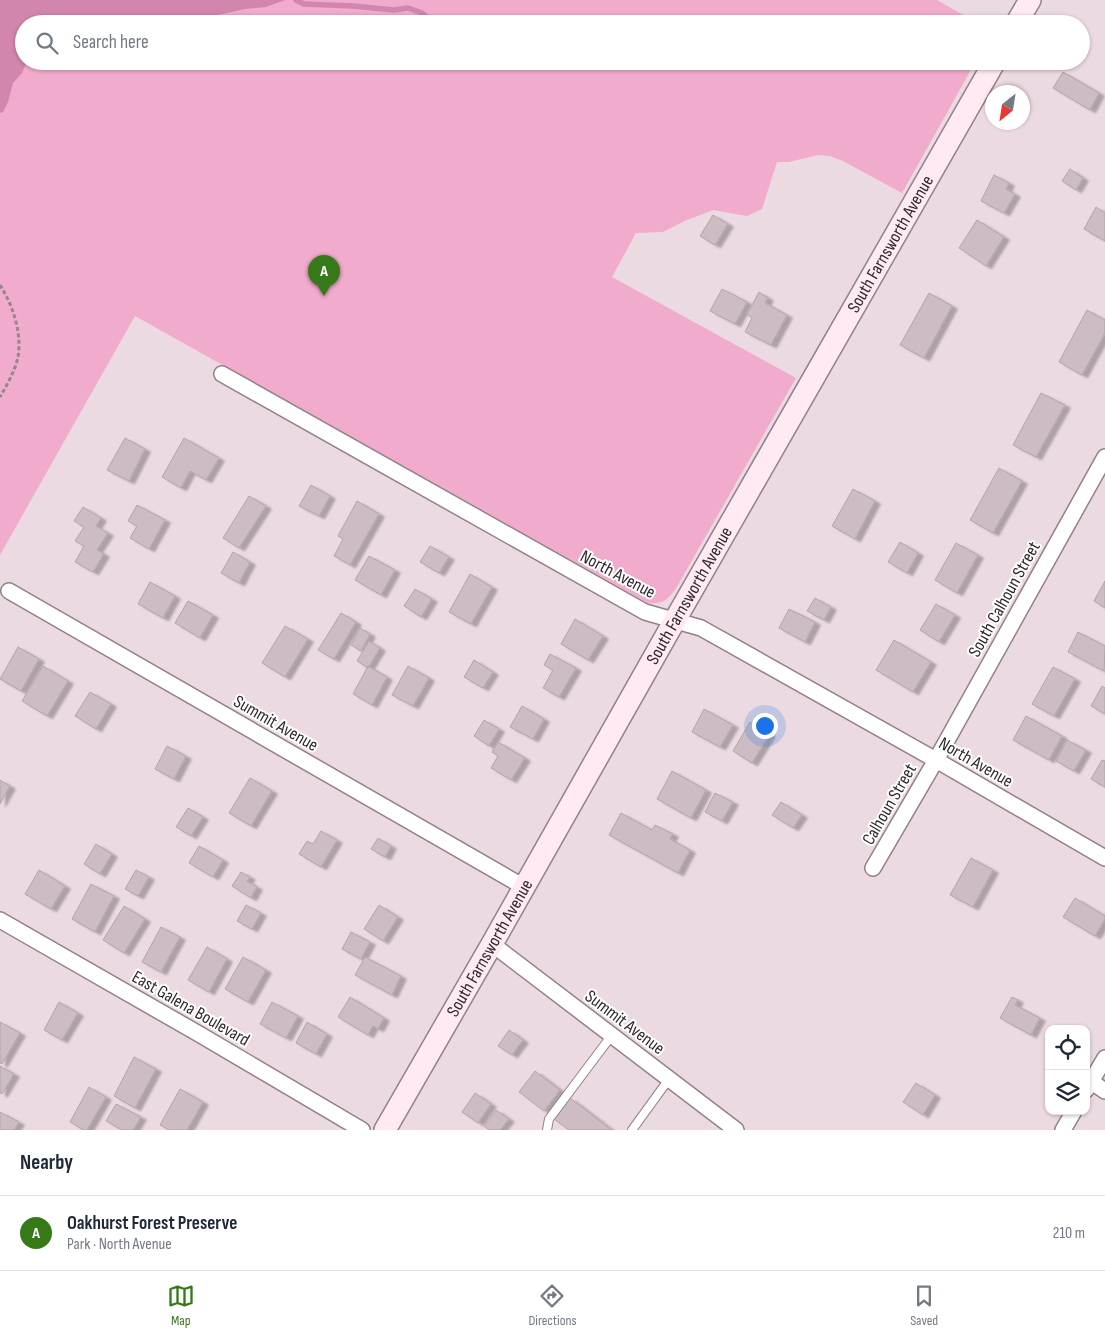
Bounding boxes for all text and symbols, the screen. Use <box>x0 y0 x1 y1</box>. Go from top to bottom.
search box <box>15 15 1090 70</box>
icon: search <box>33 29 61 57</box>
text: Search here <box>73 31 149 54</box>
north arrow <box>985 85 1030 130</box>
street label: South Farnsworth Avenue <box>843 172 938 317</box>
pin: A <box>308 255 340 296</box>
street label: South Farnsworth Avenue <box>642 523 737 668</box>
street label: South Calhoun Street <box>964 537 1045 661</box>
street label: North Avenue <box>577 546 659 603</box>
street label: Summit Avenue <box>230 691 322 756</box>
your location <box>752 713 778 739</box>
street label: North Avenue <box>935 733 1017 792</box>
street label: Calhoun Street <box>858 760 921 848</box>
street label: South Farnsworth Avenue <box>442 876 537 1021</box>
street label: East Galena Boulevard <box>128 966 253 1051</box>
street label: Summit Avenue <box>581 986 669 1059</box>
map controls <box>1045 1025 1090 1115</box>
button: locate <box>1045 1025 1090 1070</box>
button: layers <box>1045 1070 1090 1115</box>
text: Nearby <box>20 1150 73 1175</box>
text: Oakhurst Forest Preserve <box>67 1212 237 1235</box>
text: A <box>32 1224 40 1243</box>
text: 210 m <box>1053 1224 1085 1243</box>
text: Park · North Avenue <box>67 1235 172 1254</box>
tab: Map <box>167 1282 195 1329</box>
tab: Directions <box>528 1282 577 1329</box>
tab: Saved <box>910 1282 938 1329</box>

